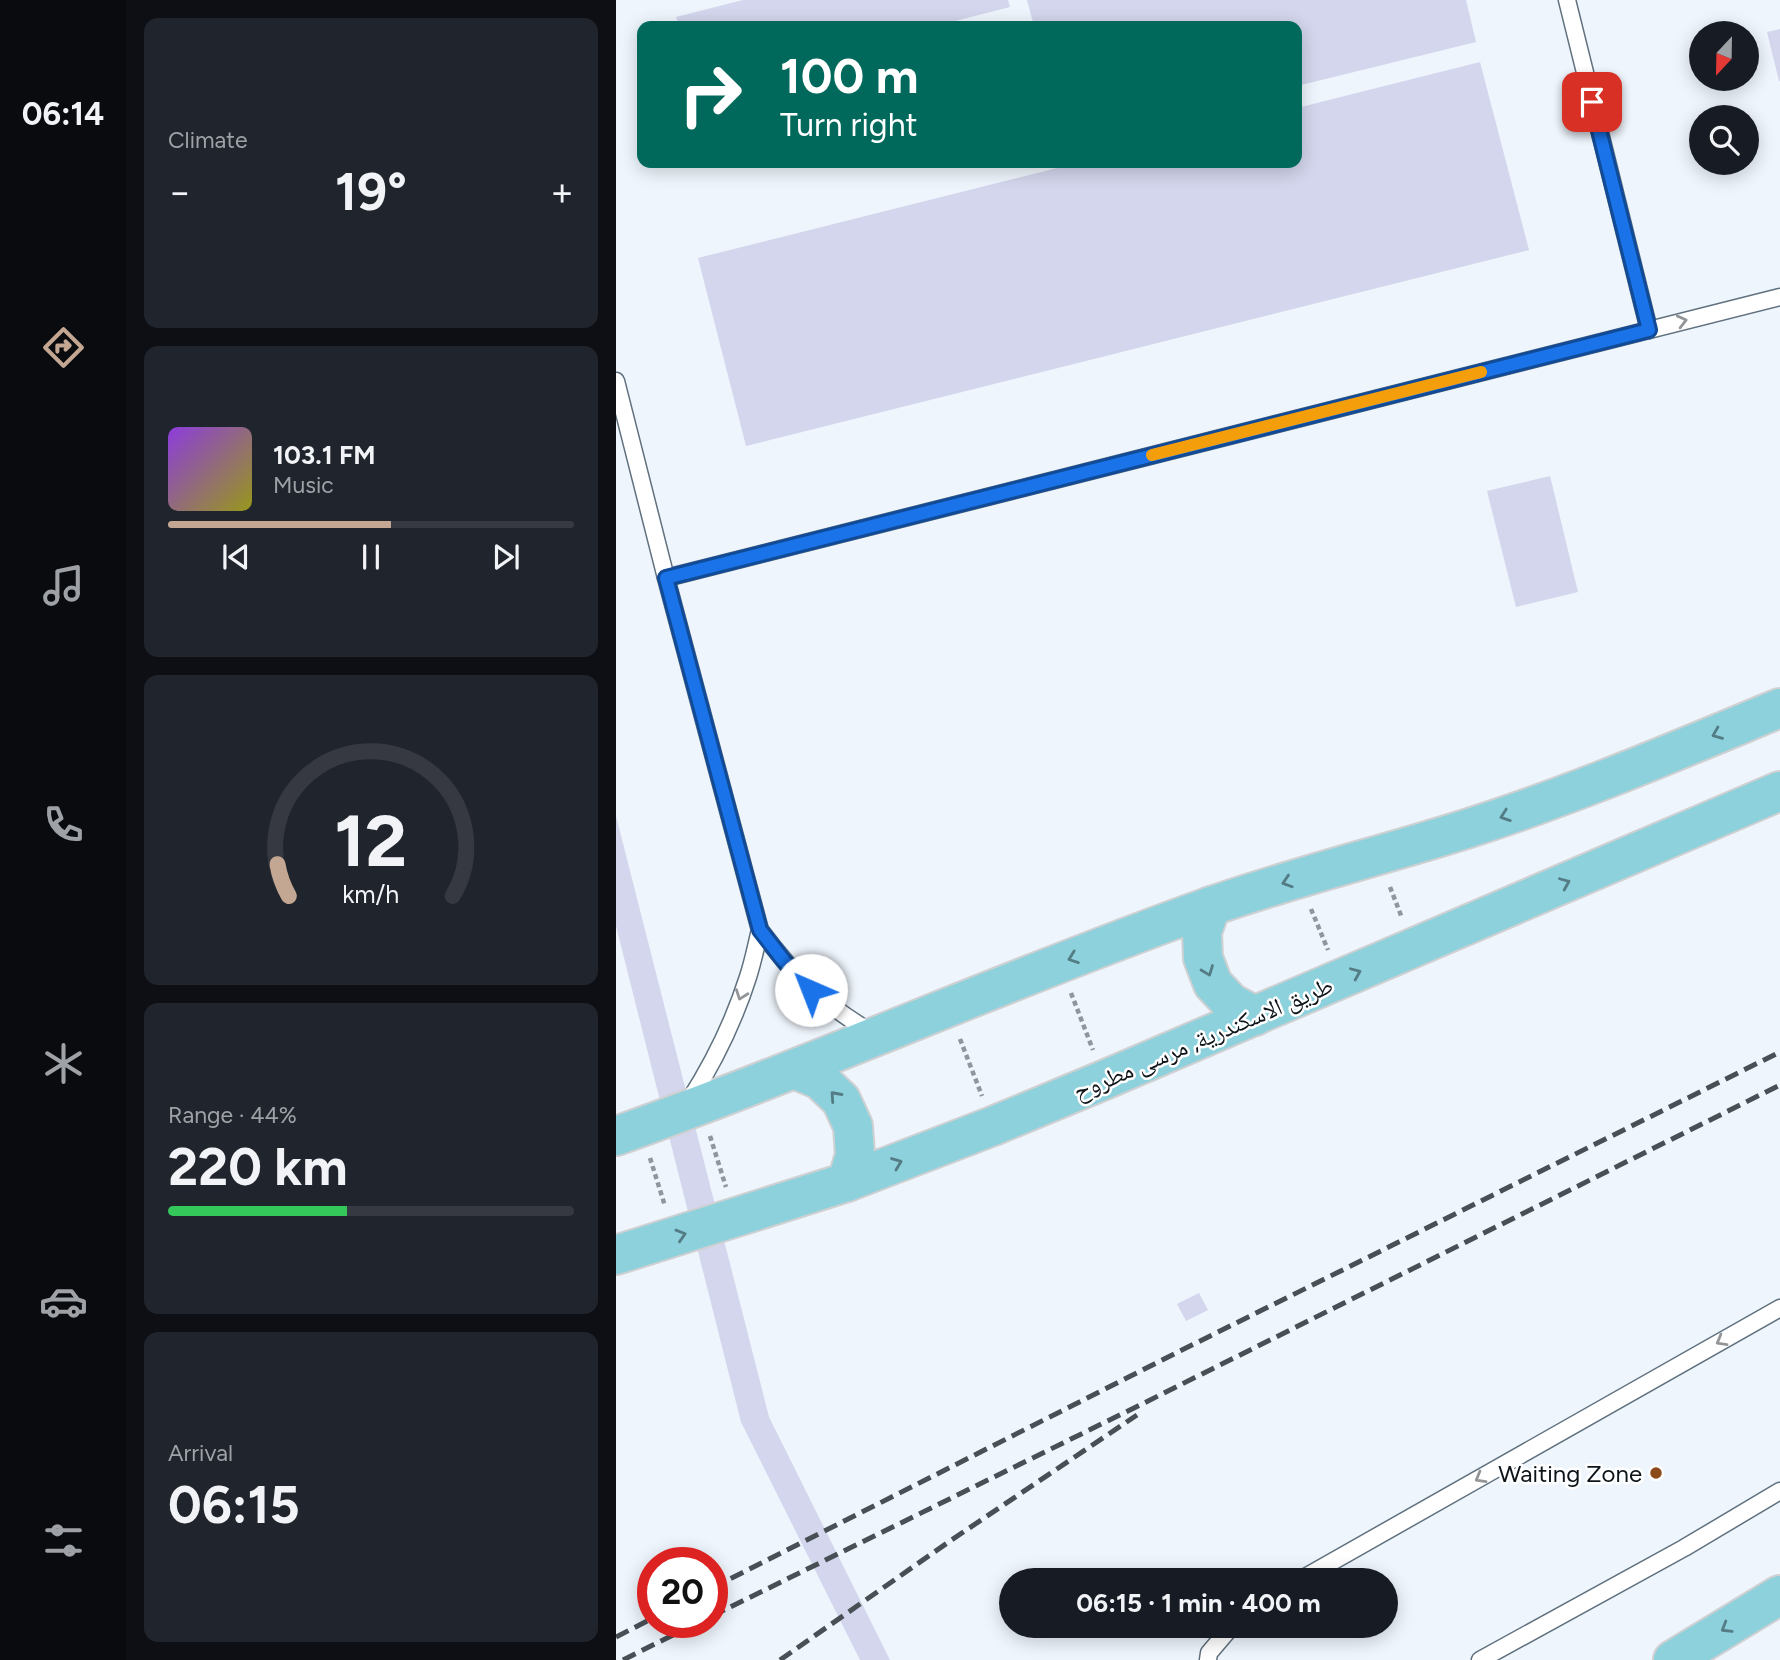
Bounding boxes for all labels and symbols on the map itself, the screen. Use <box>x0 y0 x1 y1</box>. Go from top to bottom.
north arrow <box>1689 21 1759 91</box>
pin <box>1562 72 1622 132</box>
one-way arrow <box>1676 315 1688 329</box>
one-way arrow <box>1712 726 1724 740</box>
one-way arrow <box>1499 808 1511 822</box>
one-way arrow <box>1281 874 1294 888</box>
one-way arrow <box>1558 877 1570 891</box>
one-way arrow <box>1067 950 1079 964</box>
position arrow <box>774 953 848 1027</box>
one-way arrow <box>1199 965 1213 977</box>
one-way arrow <box>1349 967 1361 981</box>
street label: طريق الاسكندرية, مرسى مطروح <box>1069 970 1338 1107</box>
one-way arrow <box>736 989 750 1001</box>
one-way arrow <box>831 1091 843 1104</box>
one-way arrow <box>890 1157 902 1171</box>
one-way arrow <box>675 1229 687 1243</box>
one-way arrow <box>1715 1333 1728 1346</box>
place label: Waiting Zone <box>1498 1459 1642 1488</box>
marker: Waiting Zone <box>1648 1465 1664 1481</box>
one-way arrow <box>1475 1470 1488 1483</box>
speed limit sign: 20 <box>637 1547 728 1638</box>
one-way arrow <box>1721 1619 1734 1632</box>

